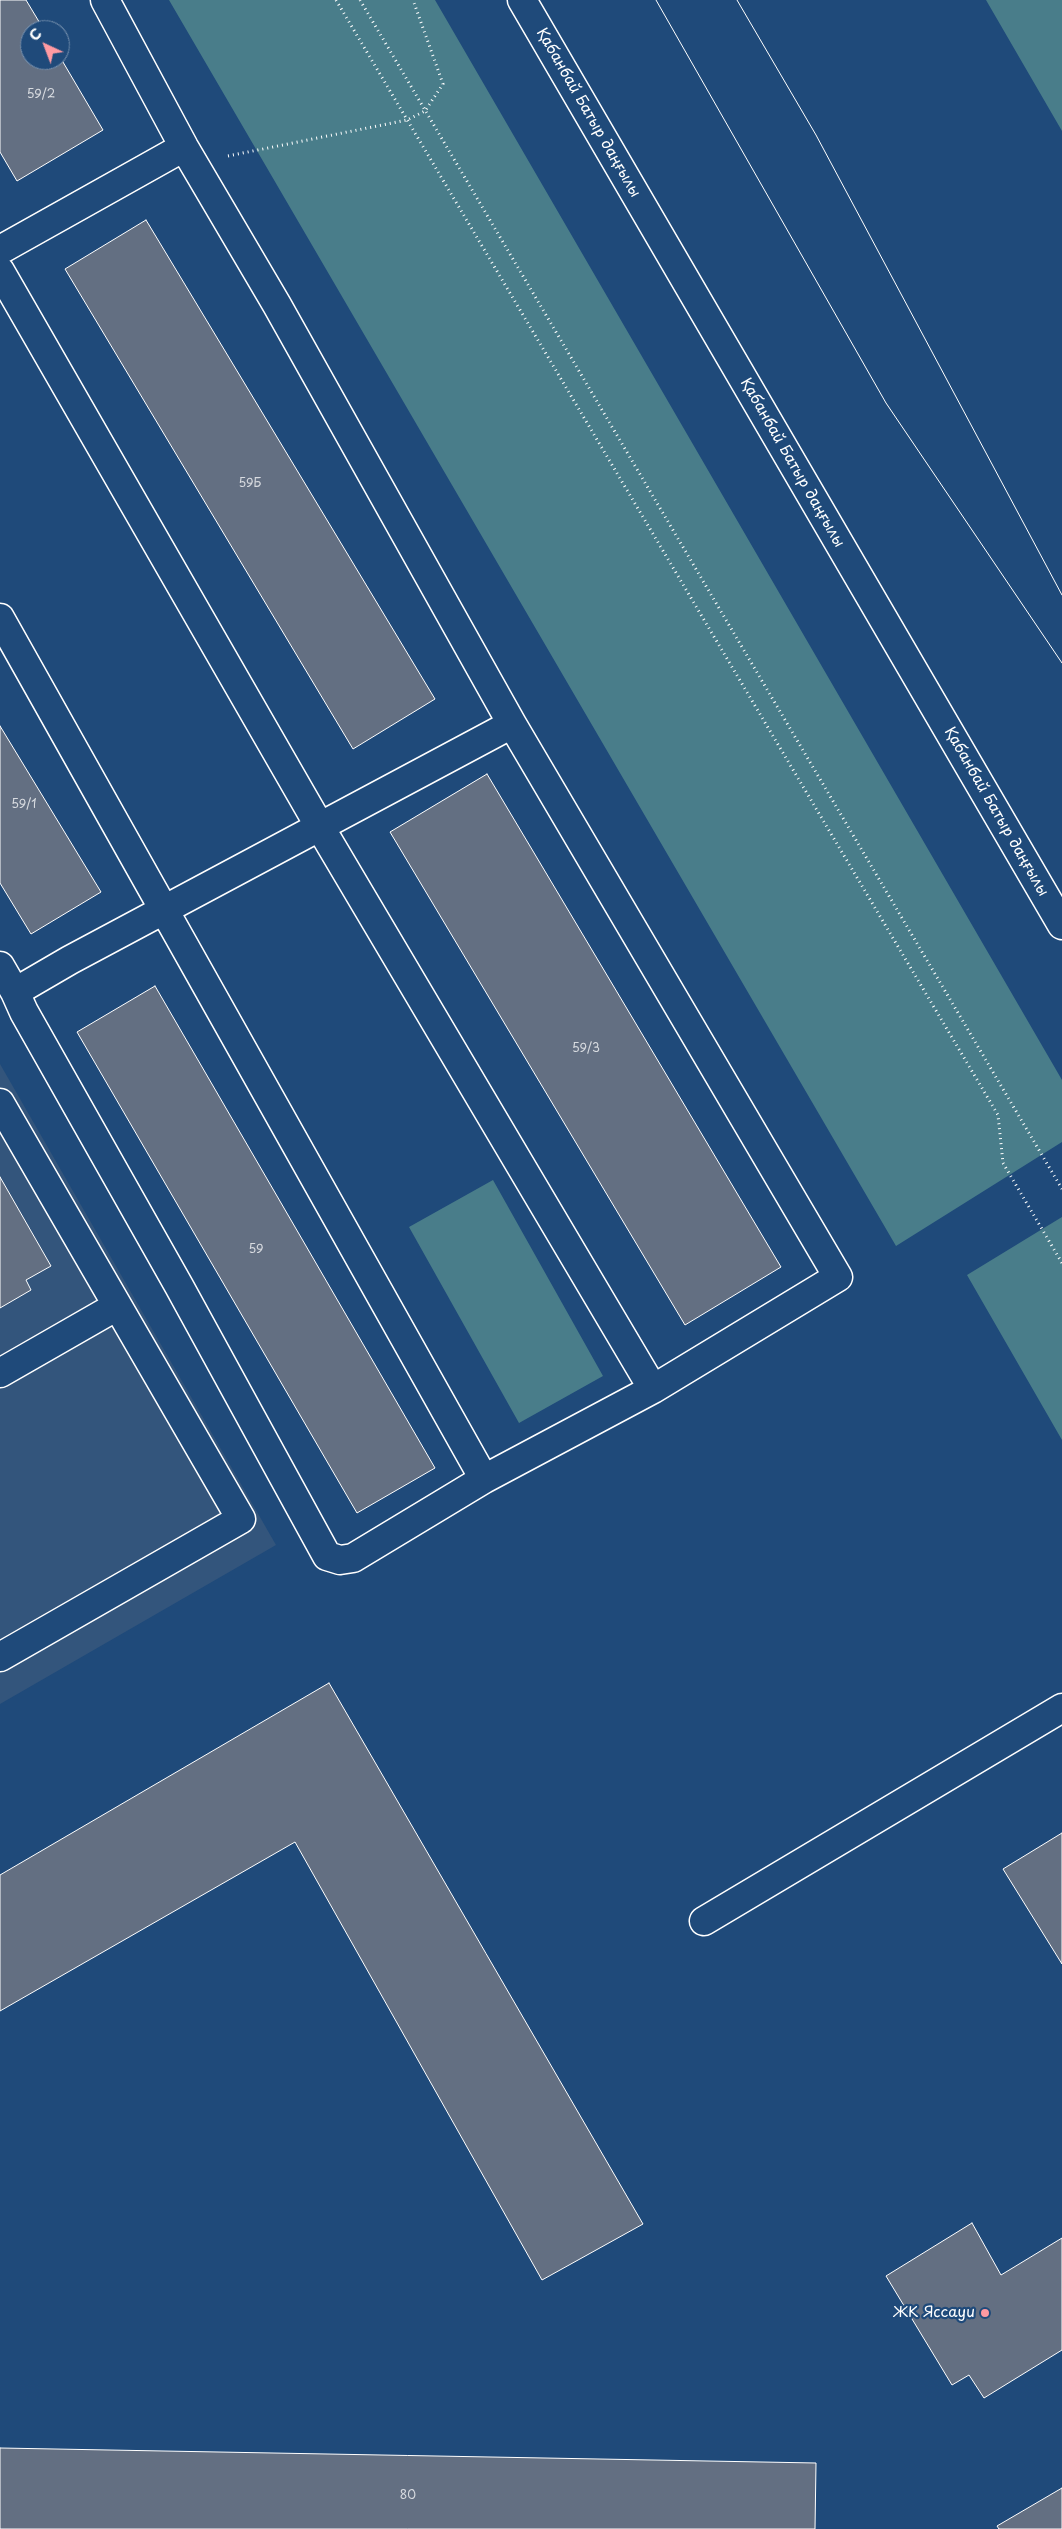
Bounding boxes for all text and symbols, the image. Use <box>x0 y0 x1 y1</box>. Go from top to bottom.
north arrow <box>20 20 70 70</box>
text: С <box>24 23 46 46</box>
street label: Қабанбай Батыр даңғылы <box>532 25 644 201</box>
house number: 59/2 <box>27 88 55 102</box>
street label: Қабанбай Батыр даңғылы <box>736 375 848 551</box>
house number: 59Б <box>239 477 261 491</box>
street label: Қабанбай Батыр даңғылы <box>940 724 1052 900</box>
house number: 59/1 <box>11 798 37 812</box>
house number: 59/3 <box>572 1042 600 1056</box>
house number: 59 <box>249 1243 263 1257</box>
place label: ЖК Яссауи <box>893 2304 975 2322</box>
marker: ЖК Яссауи <box>979 2307 991 2319</box>
house number: 80 <box>400 2489 416 2503</box>

